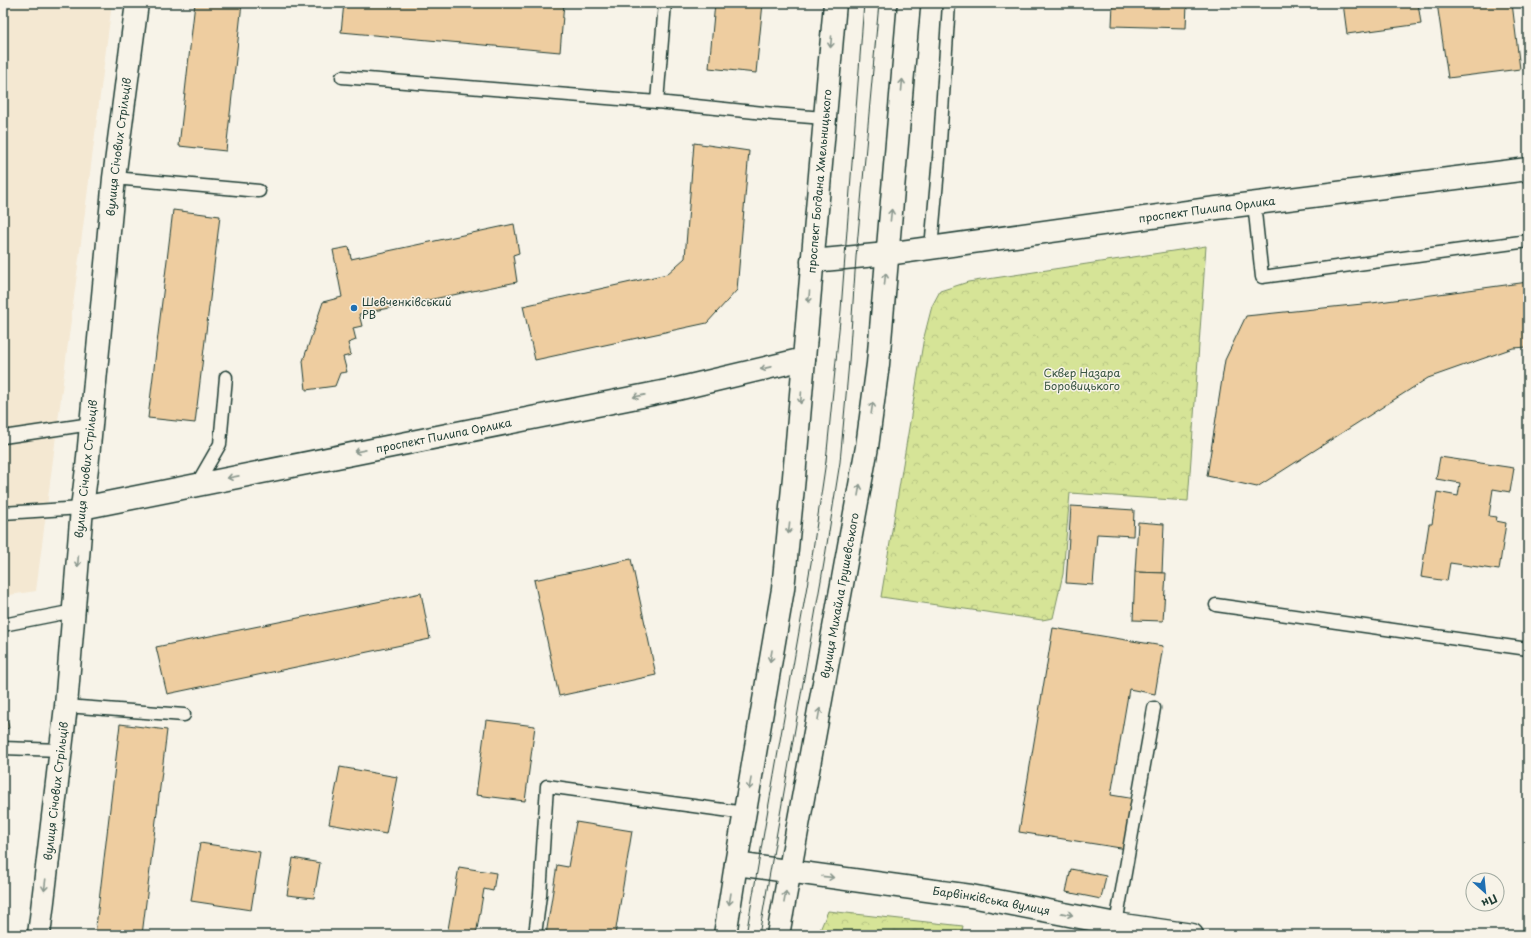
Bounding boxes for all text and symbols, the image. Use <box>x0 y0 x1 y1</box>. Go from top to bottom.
one-way arrow <box>827 35 835 48</box>
street label: вулиця Січових Стрільців <box>101 77 135 217</box>
one-way arrow <box>899 79 906 92</box>
street label: проспект Богдана Хмельницького <box>803 89 835 274</box>
street label: проспект Пилипа Орлика <box>1137 192 1276 227</box>
one-way arrow <box>888 209 895 222</box>
one-way arrow <box>881 273 889 286</box>
one-way arrow <box>805 290 813 303</box>
place label: Шевченківський РВ <box>362 293 452 323</box>
marker: Шевченківський РВ <box>349 303 359 313</box>
park label: Сквер Назара Боровицького <box>1044 364 1120 394</box>
one-way arrow <box>759 365 772 372</box>
one-way arrow <box>797 391 804 404</box>
one-way arrow <box>633 392 646 400</box>
street label: вулиця Січових Стрільців <box>70 399 101 539</box>
one-way arrow <box>868 402 876 415</box>
street label: проспект Пилипа Орлика <box>374 413 513 457</box>
one-way arrow <box>354 448 367 456</box>
one-way arrow <box>226 473 239 481</box>
one-way arrow <box>855 484 863 497</box>
street label: вулиця Михайла Грушевського <box>816 511 863 680</box>
one-way arrow <box>785 521 793 534</box>
one-way arrow <box>74 554 81 567</box>
one-way arrow <box>767 649 775 662</box>
one-way arrow <box>815 708 823 721</box>
street label: вулиця Січових Стрільців <box>39 721 72 861</box>
one-way arrow <box>745 778 753 791</box>
north arrow <box>1465 872 1505 912</box>
one-way arrow <box>821 873 834 880</box>
one-way arrow <box>41 878 49 891</box>
street label: Барвінківська вулиця <box>932 882 1052 919</box>
one-way arrow <box>781 890 789 903</box>
text: Пн <box>1479 890 1501 913</box>
one-way arrow <box>726 893 734 906</box>
one-way arrow <box>1060 911 1073 919</box>

